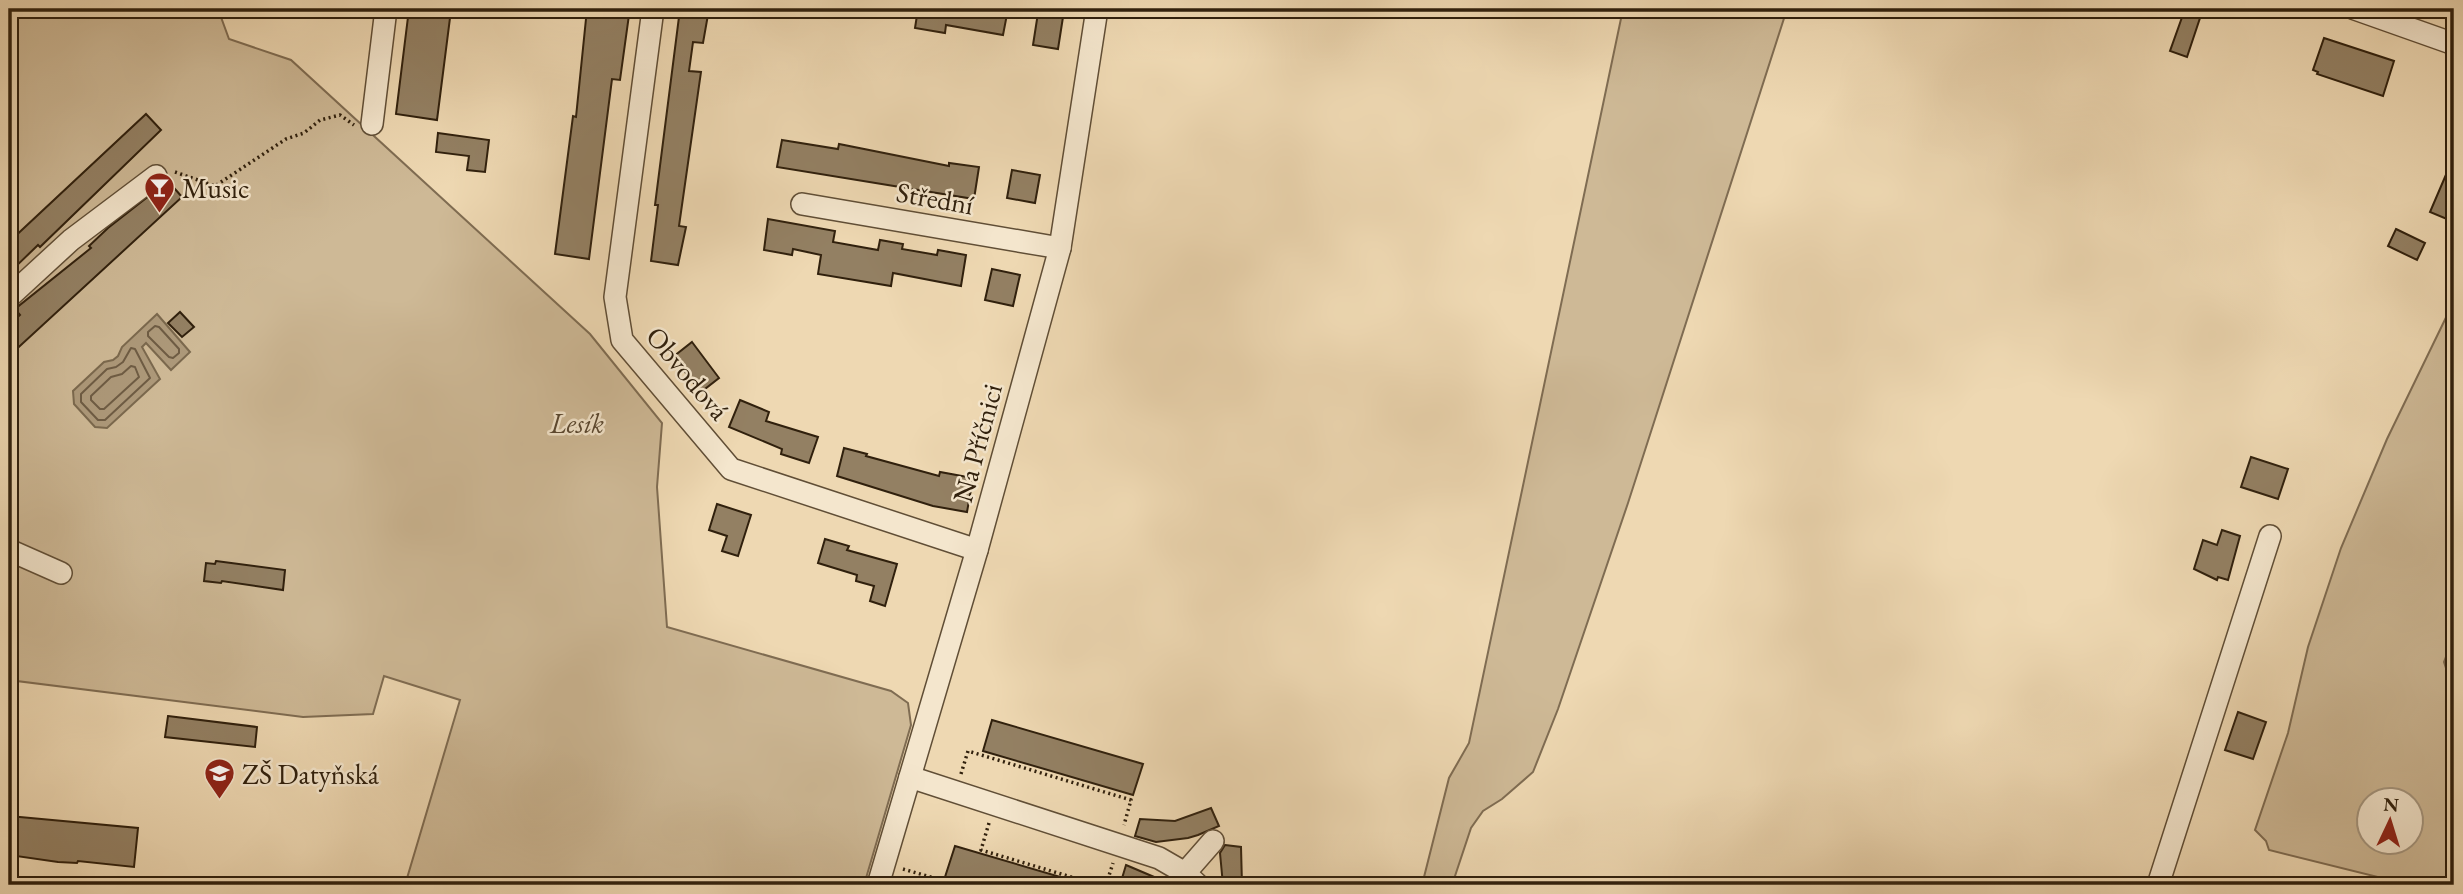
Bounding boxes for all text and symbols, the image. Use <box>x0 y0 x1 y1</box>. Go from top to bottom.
place label: Music <box>182 170 249 206</box>
bar icon: Music <box>142 171 176 215</box>
street label: Střední <box>894 174 976 222</box>
street label: Obvodová <box>638 319 738 428</box>
street label: Na Příčnici <box>944 380 1010 506</box>
park label: Lesík <box>549 405 604 441</box>
place label: ZŠ Datyňská <box>242 756 380 792</box>
school or university icon: ZŠ Datyňská <box>202 757 236 801</box>
north arrow <box>2354 786 2424 856</box>
text: N <box>2383 792 2400 818</box>

